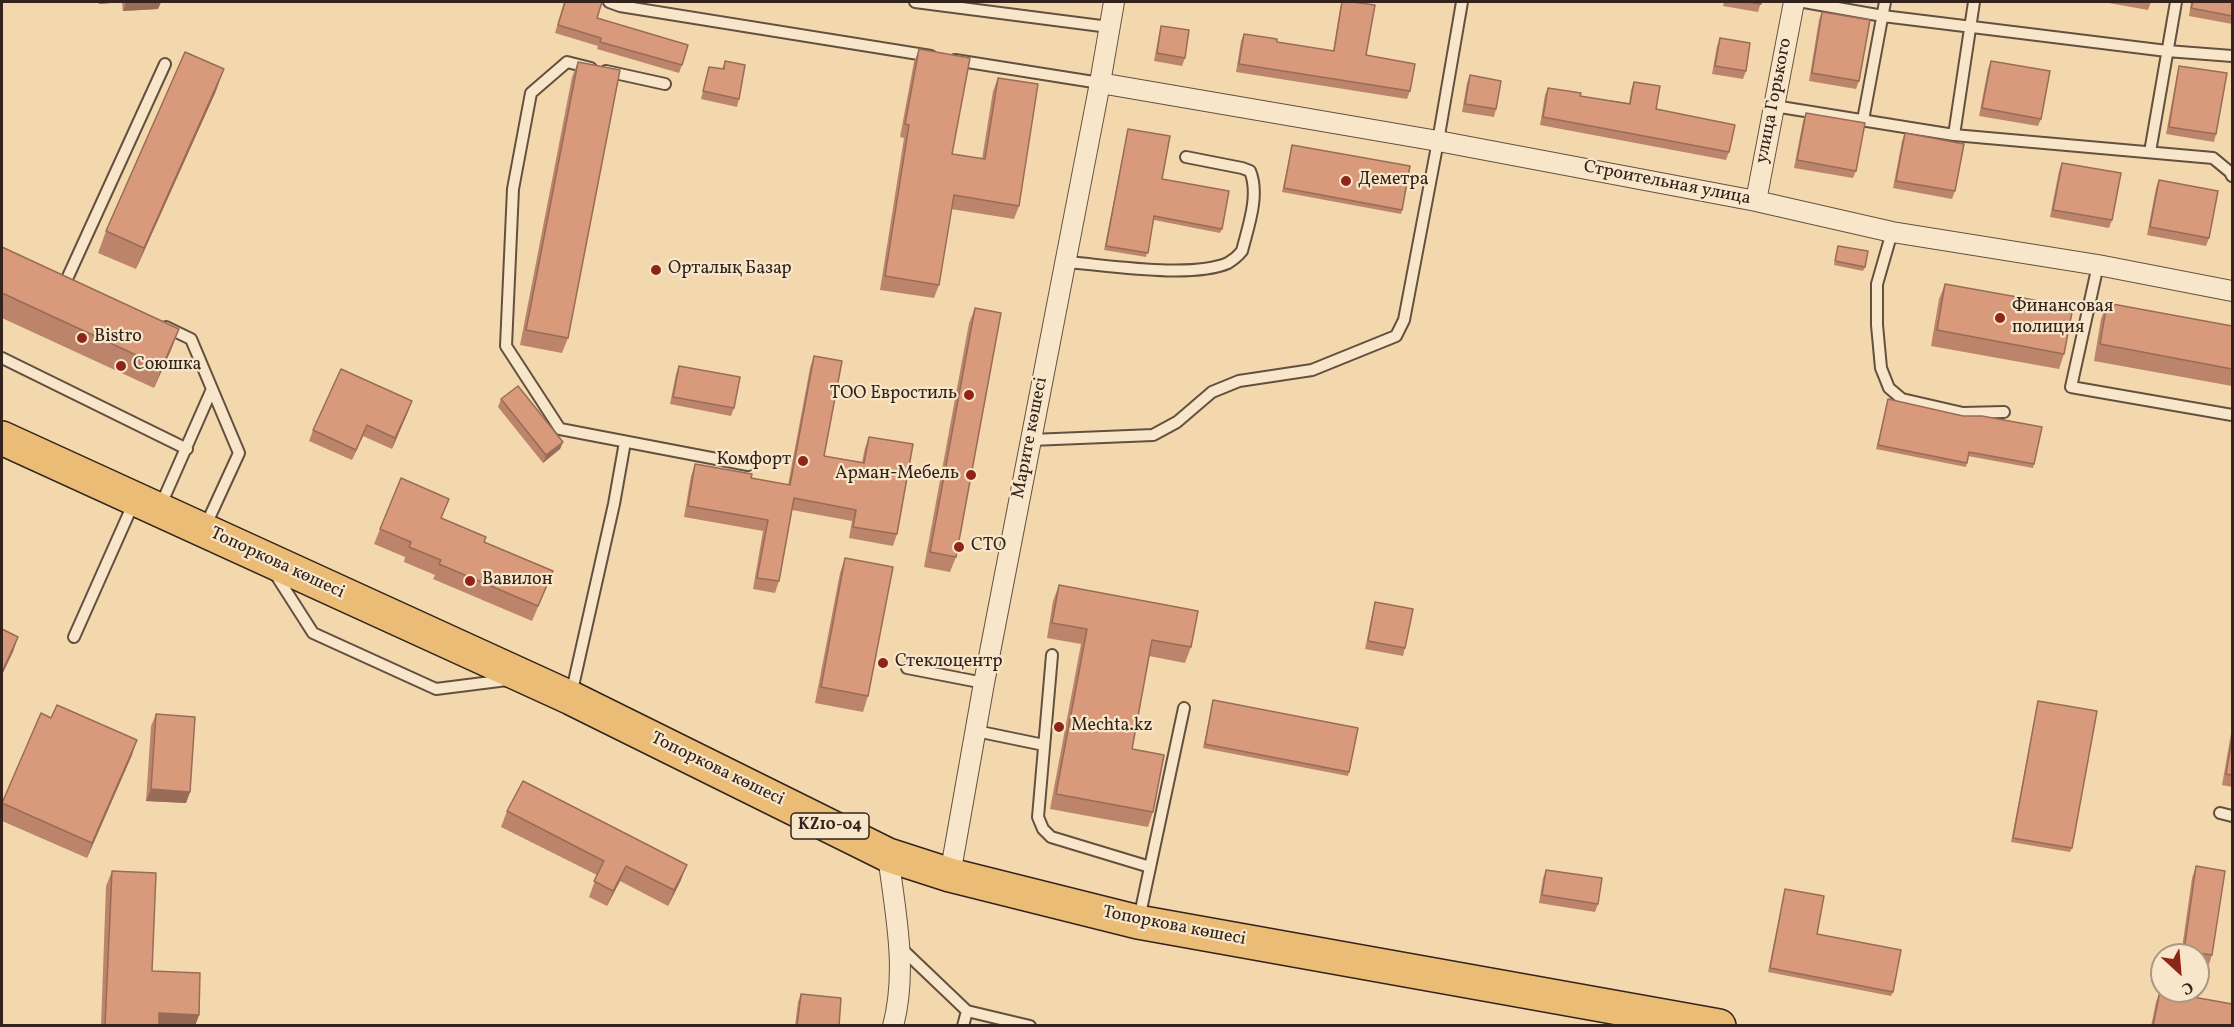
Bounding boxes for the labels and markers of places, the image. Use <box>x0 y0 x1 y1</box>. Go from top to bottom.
place label: Деметра <box>1358 170 1429 192</box>
marker: Деметра <box>1339 174 1353 188</box>
place label: Орталық Базар <box>668 259 792 281</box>
marker: Орталық Базар <box>649 263 663 277</box>
place label: Финансовая полиция <box>2012 297 2113 340</box>
marker: Финансовая полиция <box>1993 311 2007 325</box>
place label: Bistro <box>94 327 142 349</box>
marker: Bistro <box>75 331 89 345</box>
place label: Союшка <box>133 355 201 377</box>
marker: Союшка <box>114 359 128 373</box>
place label: ТОО Евростиль <box>830 384 957 406</box>
marker: ТОО Евростиль <box>962 388 976 402</box>
place label: Комфорт <box>716 450 791 472</box>
marker: Комфорт <box>796 454 810 468</box>
place label: Арман-Мебель <box>835 464 959 486</box>
marker: Арман-Мебель <box>964 468 978 482</box>
place label: СТО <box>971 536 1006 558</box>
marker: СТО <box>952 540 966 554</box>
place label: Вавилон <box>482 570 553 592</box>
marker: Вавилон <box>463 574 477 588</box>
place label: Стеклоцентр <box>895 652 1003 674</box>
marker: Стеклоцентр <box>876 656 890 670</box>
place label: Mechta.kz <box>1071 716 1153 738</box>
marker: Mechta.kz <box>1052 720 1066 734</box>

